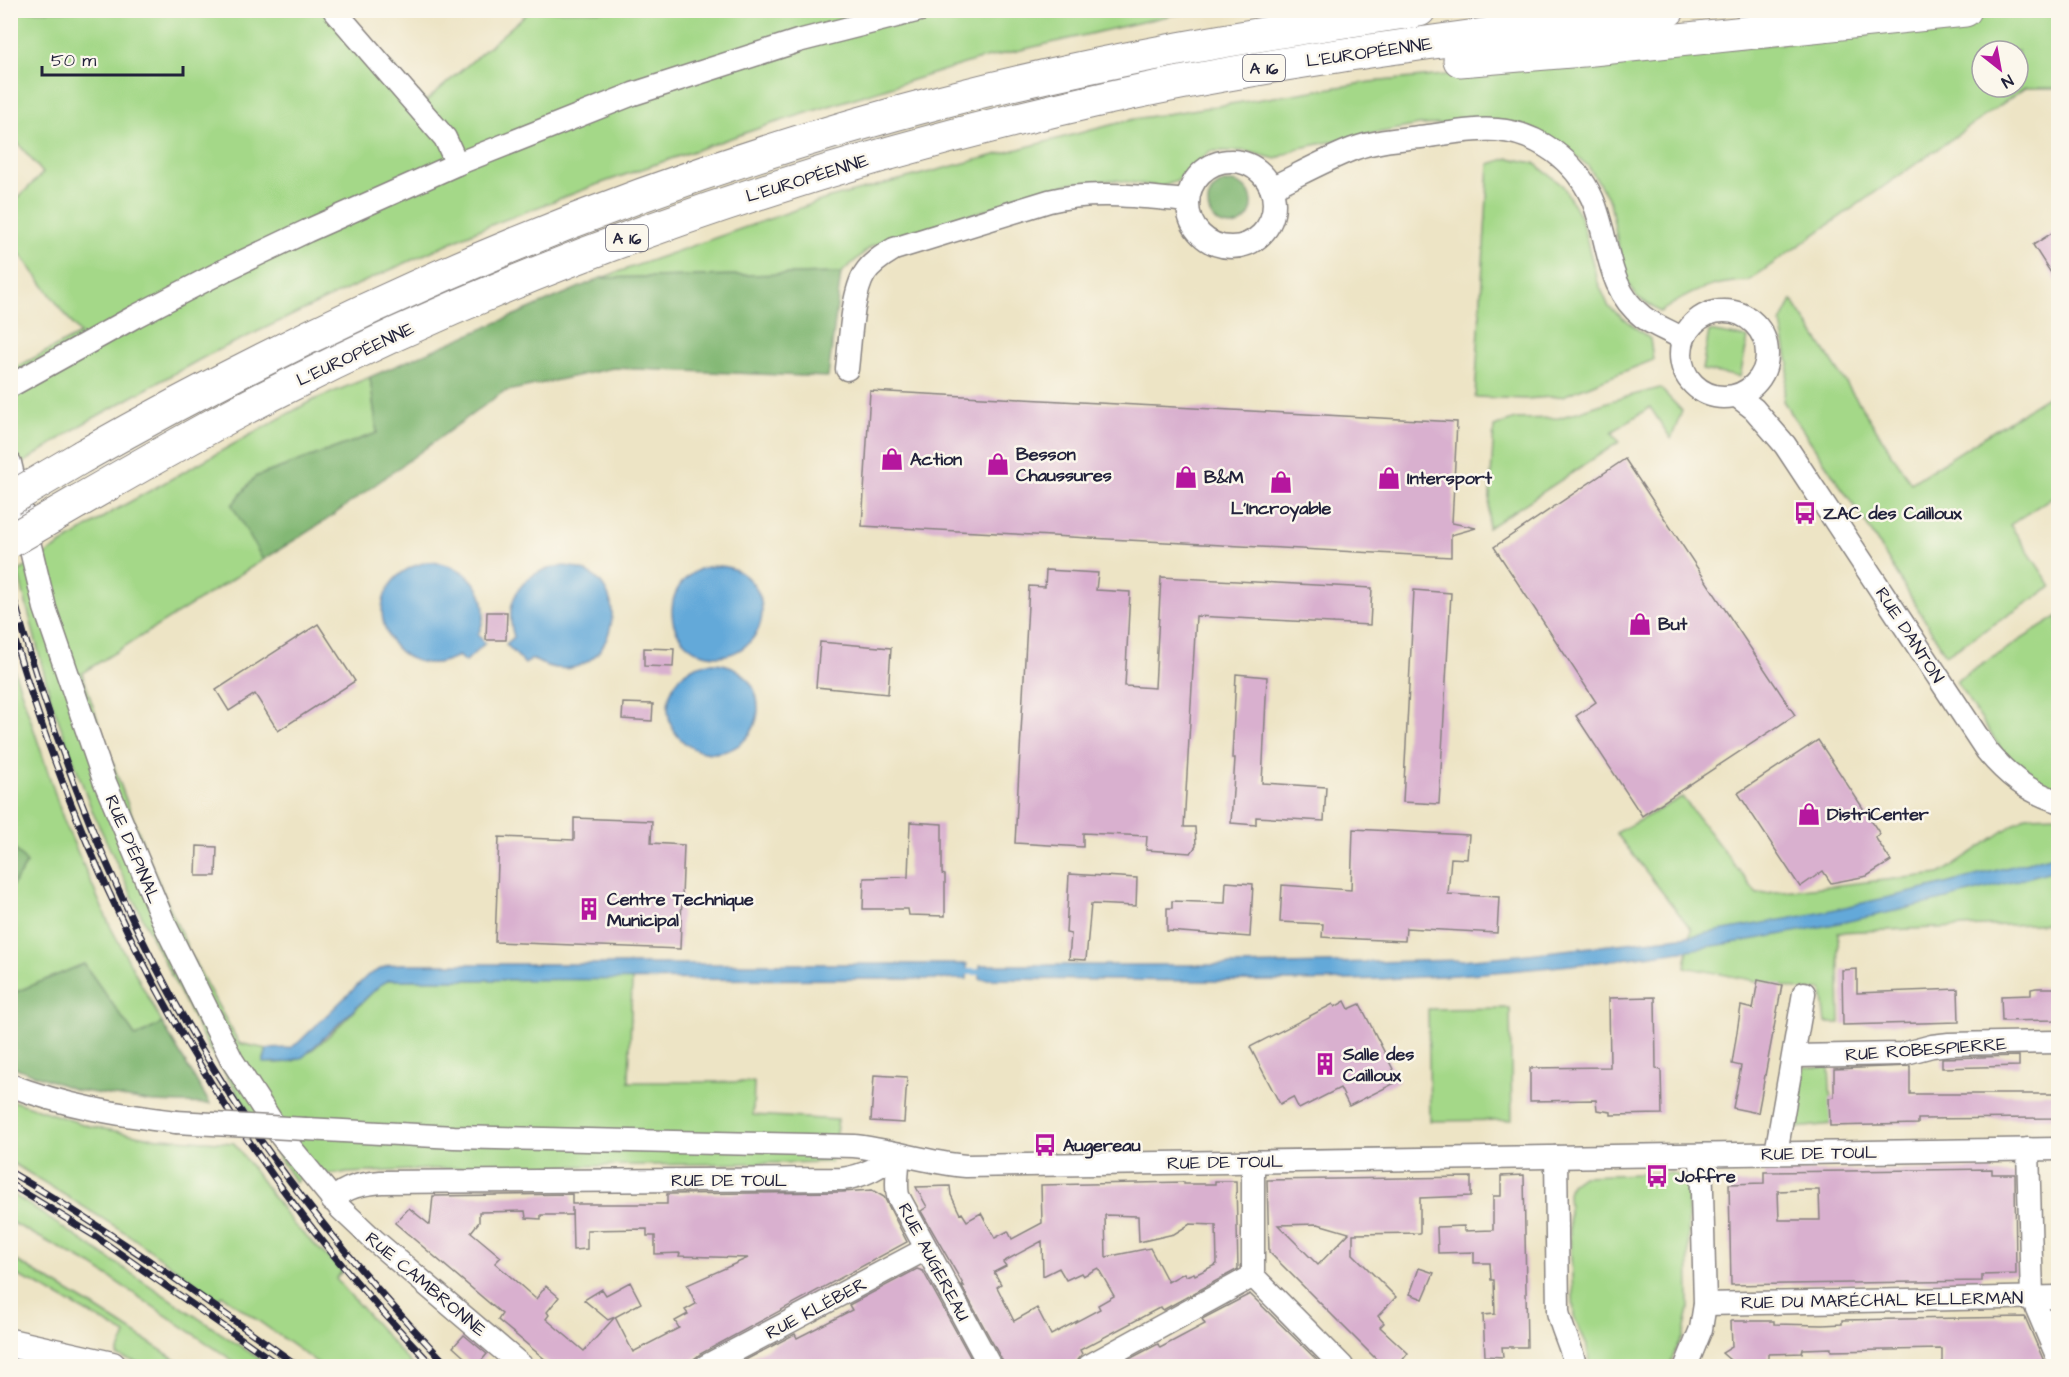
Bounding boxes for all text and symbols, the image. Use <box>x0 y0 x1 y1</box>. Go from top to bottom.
street label: L'EUROPÉENNE <box>1304 31 1434 74</box>
scale bar <box>42 39 183 77</box>
north arrow <box>1970 39 2030 99</box>
text: 50 m <box>51 48 96 73</box>
road number: A 16 <box>1243 55 1285 81</box>
text: N <box>1997 69 2017 93</box>
street label: L'EUROPÉENNE <box>743 148 872 209</box>
road number: A 16 <box>606 225 648 251</box>
street label: L'EUROPÉENNE <box>292 316 418 393</box>
place label: Besson Chaussures <box>1016 442 1112 488</box>
shop icon: Action <box>879 446 905 472</box>
place label: Action <box>910 447 962 472</box>
shop icon: Besson Chaussures <box>985 451 1011 477</box>
shop icon: B&M <box>1173 464 1199 490</box>
place label: B&M <box>1204 465 1244 490</box>
shop icon: Intersport <box>1376 465 1402 491</box>
place label: Intersport <box>1407 466 1493 491</box>
shop icon: L'Incroyable <box>1268 469 1294 495</box>
place label: L'Incroyable <box>1231 496 1331 522</box>
bus stop icon: ZAC des Cailloux <box>1792 500 1818 526</box>
place label: ZAC des Cailloux <box>1823 501 1962 526</box>
street label: RUE DANTON <box>1869 582 1950 688</box>
shop icon: But <box>1627 611 1653 637</box>
place label: But <box>1658 612 1688 637</box>
street label: RUE D'ÉPINAL <box>98 791 167 908</box>
shop icon: DistriCenter <box>1796 801 1822 827</box>
place label: DistriCenter <box>1827 802 1929 827</box>
place label: Centre Technique Municipal <box>607 887 754 933</box>
building icon: Centre Technique Municipal <box>576 896 602 922</box>
street label: RUE ROBESPIERRE <box>1844 1031 2008 1068</box>
place label: Salle des Cailloux <box>1342 1042 1414 1088</box>
building icon: Salle des Cailloux <box>1312 1051 1338 1077</box>
bus stop icon: Augereau <box>1032 1132 1058 1158</box>
place label: Augereau <box>1063 1133 1141 1159</box>
street label: RUE DE TOUL <box>1761 1140 1878 1167</box>
street label: RUE DE TOUL <box>1167 1149 1284 1176</box>
bus stop icon: Joffre <box>1644 1163 1670 1189</box>
place label: Joffre <box>1674 1164 1736 1189</box>
street label: RUE DE TOUL <box>671 1168 788 1193</box>
street label: RUE AUGEREAU <box>892 1199 975 1326</box>
street label: RUE CAMBRONNE <box>360 1226 492 1343</box>
street label: RUE KLÉBER <box>761 1271 871 1346</box>
street label: RUE DU MARÉCHAL KELLERMAN <box>1741 1286 2023 1315</box>

